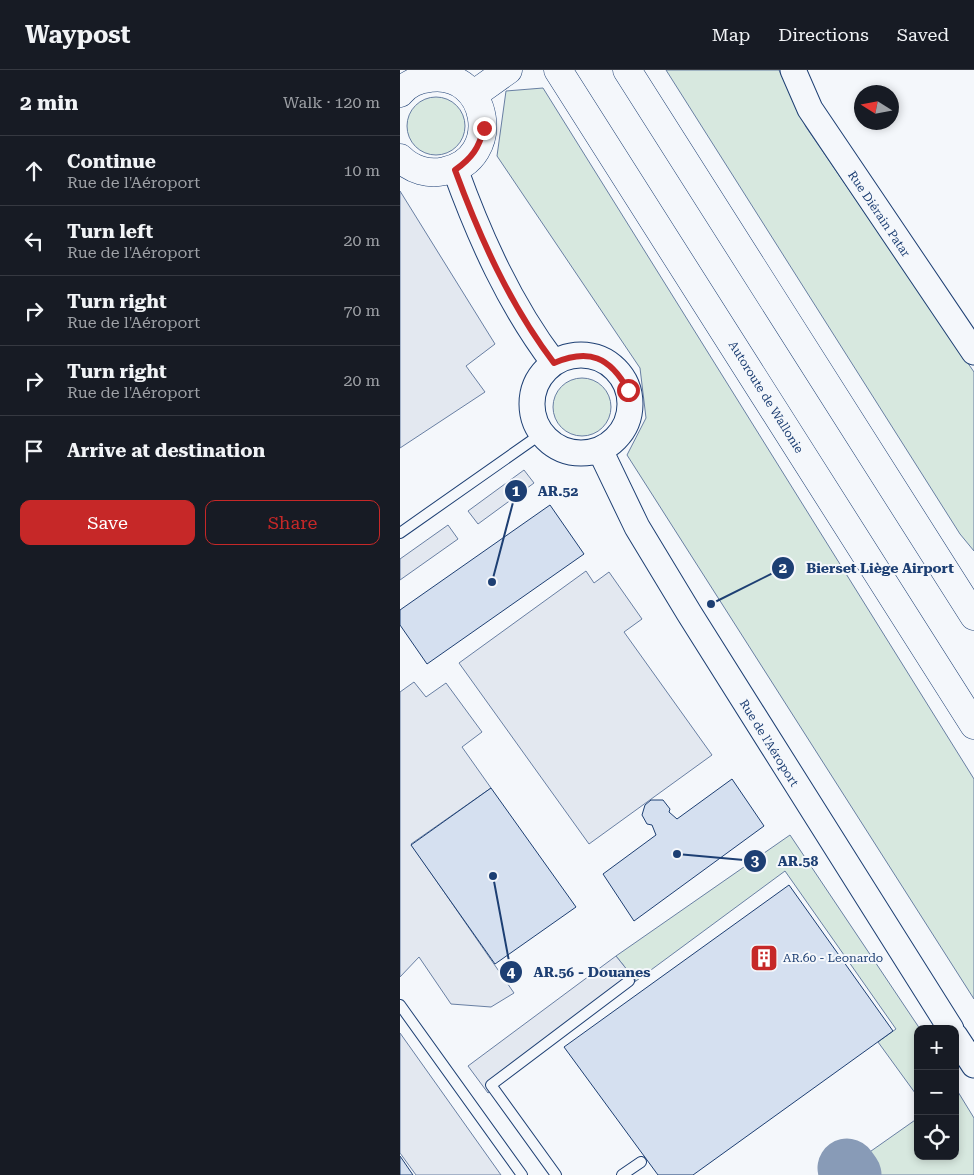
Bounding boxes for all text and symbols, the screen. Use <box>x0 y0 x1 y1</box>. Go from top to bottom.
text: Waypost <box>25 21 130 49</box>
text: Map <box>712 24 750 45</box>
text: Directions <box>778 24 869 45</box>
text: Saved <box>897 24 949 45</box>
north arrow <box>854 85 899 130</box>
text: 2 min <box>20 91 78 115</box>
text: Walk · 120 m <box>283 93 380 112</box>
route end <box>473 117 496 140</box>
text: Continue <box>67 150 156 173</box>
icon: ahead <box>20 157 48 185</box>
text: 10 m <box>343 161 380 180</box>
street label: Rue Diérain Patar <box>845 168 913 260</box>
text: Rue de l'Aéroport <box>67 173 200 192</box>
text: Turn left <box>67 220 153 243</box>
icon: left <box>20 227 48 255</box>
text: 20 m <box>343 231 380 250</box>
text: Rue de l'Aéroport <box>67 243 200 262</box>
text: Turn right <box>67 290 167 313</box>
icon: right <box>20 297 48 325</box>
text: 70 m <box>343 301 380 320</box>
text: Rue de l'Aéroport <box>67 313 200 332</box>
street label: Autoroute de Wallonie <box>726 338 806 456</box>
text: Turn right <box>67 360 167 383</box>
icon: right <box>20 367 48 395</box>
text: 20 m <box>343 371 380 390</box>
route start <box>617 379 640 402</box>
text: Rue de l'Aéroport <box>67 383 200 402</box>
icon: arrive <box>20 437 48 465</box>
text: Arrive at destination <box>67 439 265 462</box>
callout: AR.52 <box>503 477 589 506</box>
text: 1 <box>512 482 521 500</box>
text: AR.52 <box>538 483 578 499</box>
button: Save <box>20 500 195 545</box>
button: Share <box>205 500 380 545</box>
callout: Bierset Liège Airport <box>771 554 964 583</box>
text: 2 <box>779 559 787 577</box>
text: Bierset Liège Airport <box>806 560 954 576</box>
street label: Rue de l'Aéroport <box>737 697 802 789</box>
callout: AR.58 <box>743 846 828 875</box>
text: 3 <box>751 852 760 870</box>
text: AR.58 <box>778 853 818 869</box>
building icon: AR.60 - Leonardo <box>749 943 779 973</box>
place label: AR.60 - Leonardo <box>783 951 883 965</box>
callout: AR.56 - Douanes <box>499 957 660 986</box>
text: 4 <box>507 963 516 981</box>
text: AR.56 - Douanes <box>534 964 650 980</box>
map controls <box>914 1025 959 1160</box>
button: + <box>914 1025 959 1070</box>
button: − <box>914 1070 959 1115</box>
button: locate <box>914 1115 959 1160</box>

